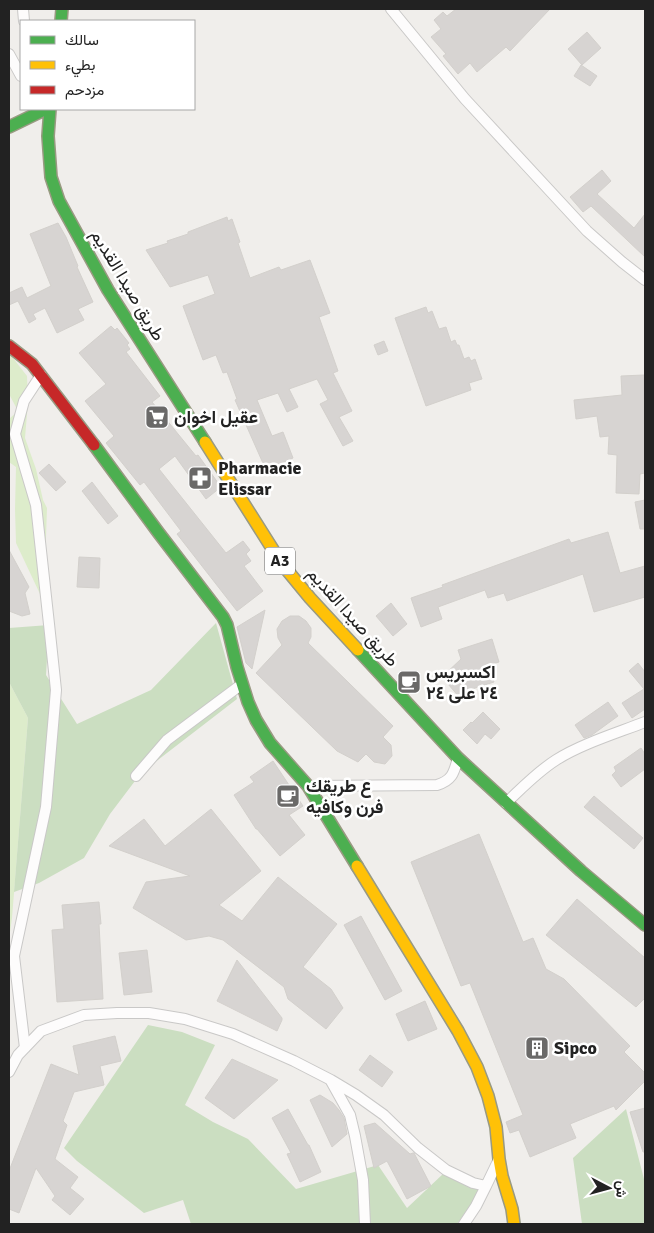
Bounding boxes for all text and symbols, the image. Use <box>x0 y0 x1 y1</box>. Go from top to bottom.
legend <box>20 20 195 110</box>
text: سالك <box>65 31 99 49</box>
text: بطيء <box>65 56 95 78</box>
text: مزدحم <box>65 81 104 100</box>
street label: طريق صيدا القديم <box>85 225 170 345</box>
supermarket icon: عقيل اخوان <box>144 404 170 430</box>
place label: عقيل اخوان <box>174 406 258 428</box>
place label: Pharmacie Elissar <box>218 457 302 500</box>
pharmacy icon: Pharmacie Elissar <box>187 465 213 491</box>
road number: A3 <box>265 548 295 574</box>
street label: طريق صيدا القديم <box>302 563 403 672</box>
place label: اكسبريس ٢٤ على ٢٤ <box>426 661 498 704</box>
cafe icon: اكسبريس ٢٤ على ٢٤ <box>396 669 422 695</box>
place label: ع طريقك فرن وكافيه <box>306 775 384 818</box>
cafe icon: ع طريقك فرن وكافيه <box>275 783 301 809</box>
building icon: Sipco <box>524 1035 550 1061</box>
place label: Sipco <box>554 1037 597 1059</box>
north arrow <box>584 1163 634 1213</box>
text: ش <box>612 1180 631 1199</box>

